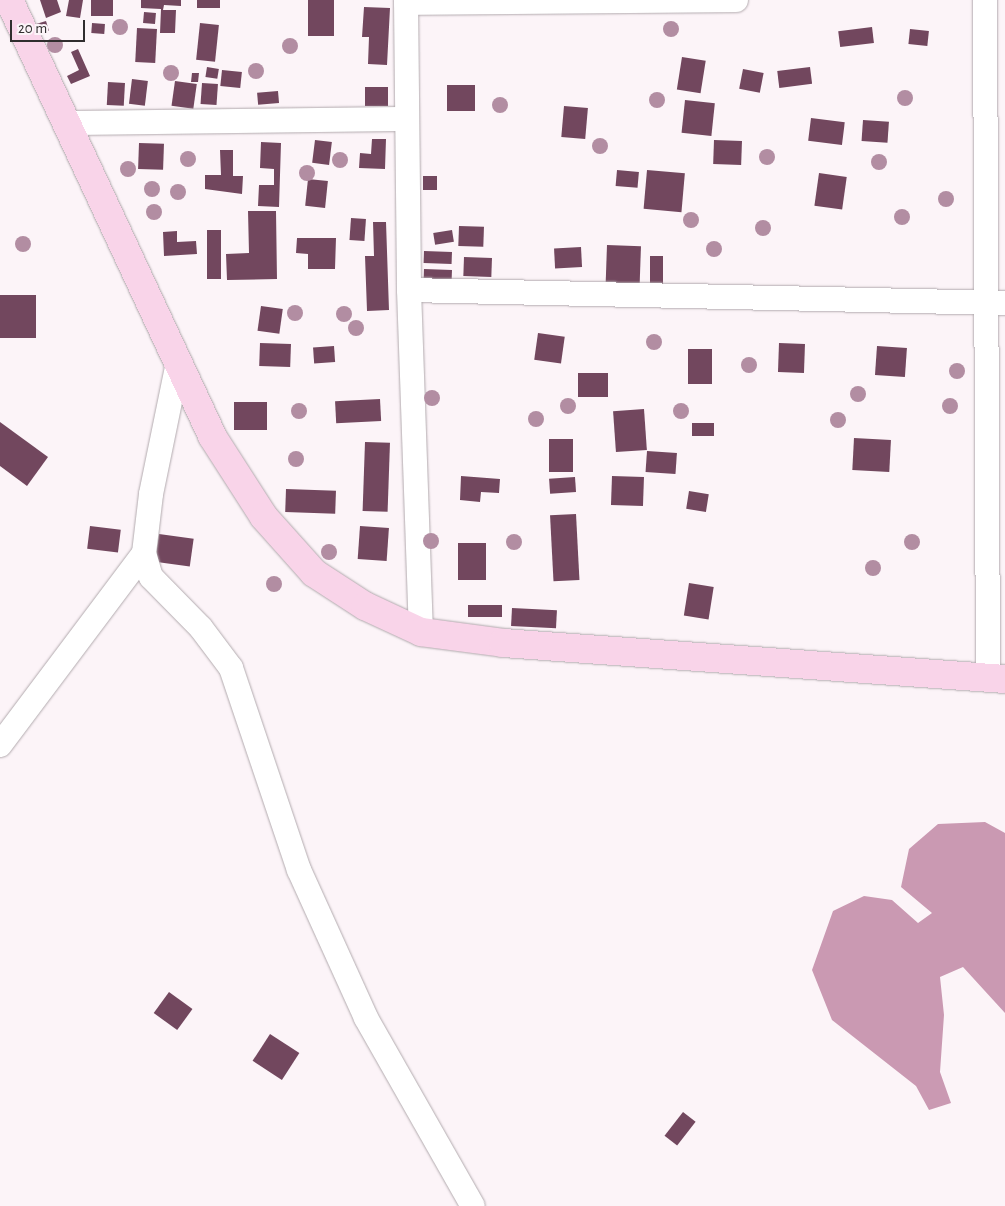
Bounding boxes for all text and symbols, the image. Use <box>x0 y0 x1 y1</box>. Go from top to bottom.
scale bar <box>12 10 88 42</box>
text: 20 m <box>18 21 47 36</box>

